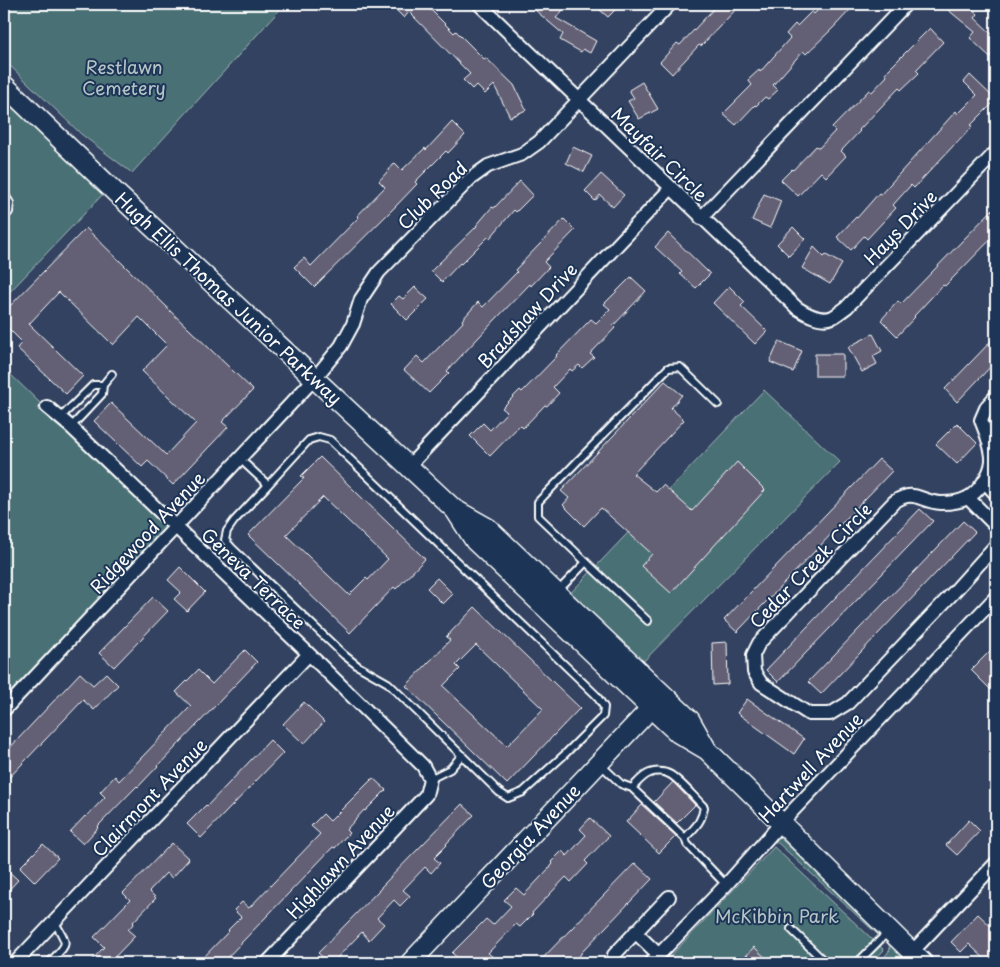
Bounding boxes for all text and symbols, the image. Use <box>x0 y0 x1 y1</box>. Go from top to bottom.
park label: Restlawn Cemetery <box>82 53 166 101</box>
street label: Mayfair Circle <box>606 101 714 207</box>
street label: Club Road <box>391 155 473 235</box>
street label: Hays Drive <box>857 183 943 271</box>
street label: Hugh Ellis Thomas Junior Parkway <box>110 185 348 411</box>
street label: Bradshaw Drive <box>471 256 583 374</box>
street label: Ridgewood Avenue <box>83 465 211 599</box>
street label: Cedar Creek Circle <box>743 496 877 634</box>
street label: Geneva Terrace <box>196 521 312 635</box>
street label: Hartwell Avenue <box>752 706 869 828</box>
street label: Clairmont Avenue <box>85 731 213 862</box>
street label: Georgia Avenue <box>474 777 586 895</box>
street label: Highlawn Avenue <box>280 798 400 924</box>
park label: McKibbin Park <box>715 902 839 929</box>

